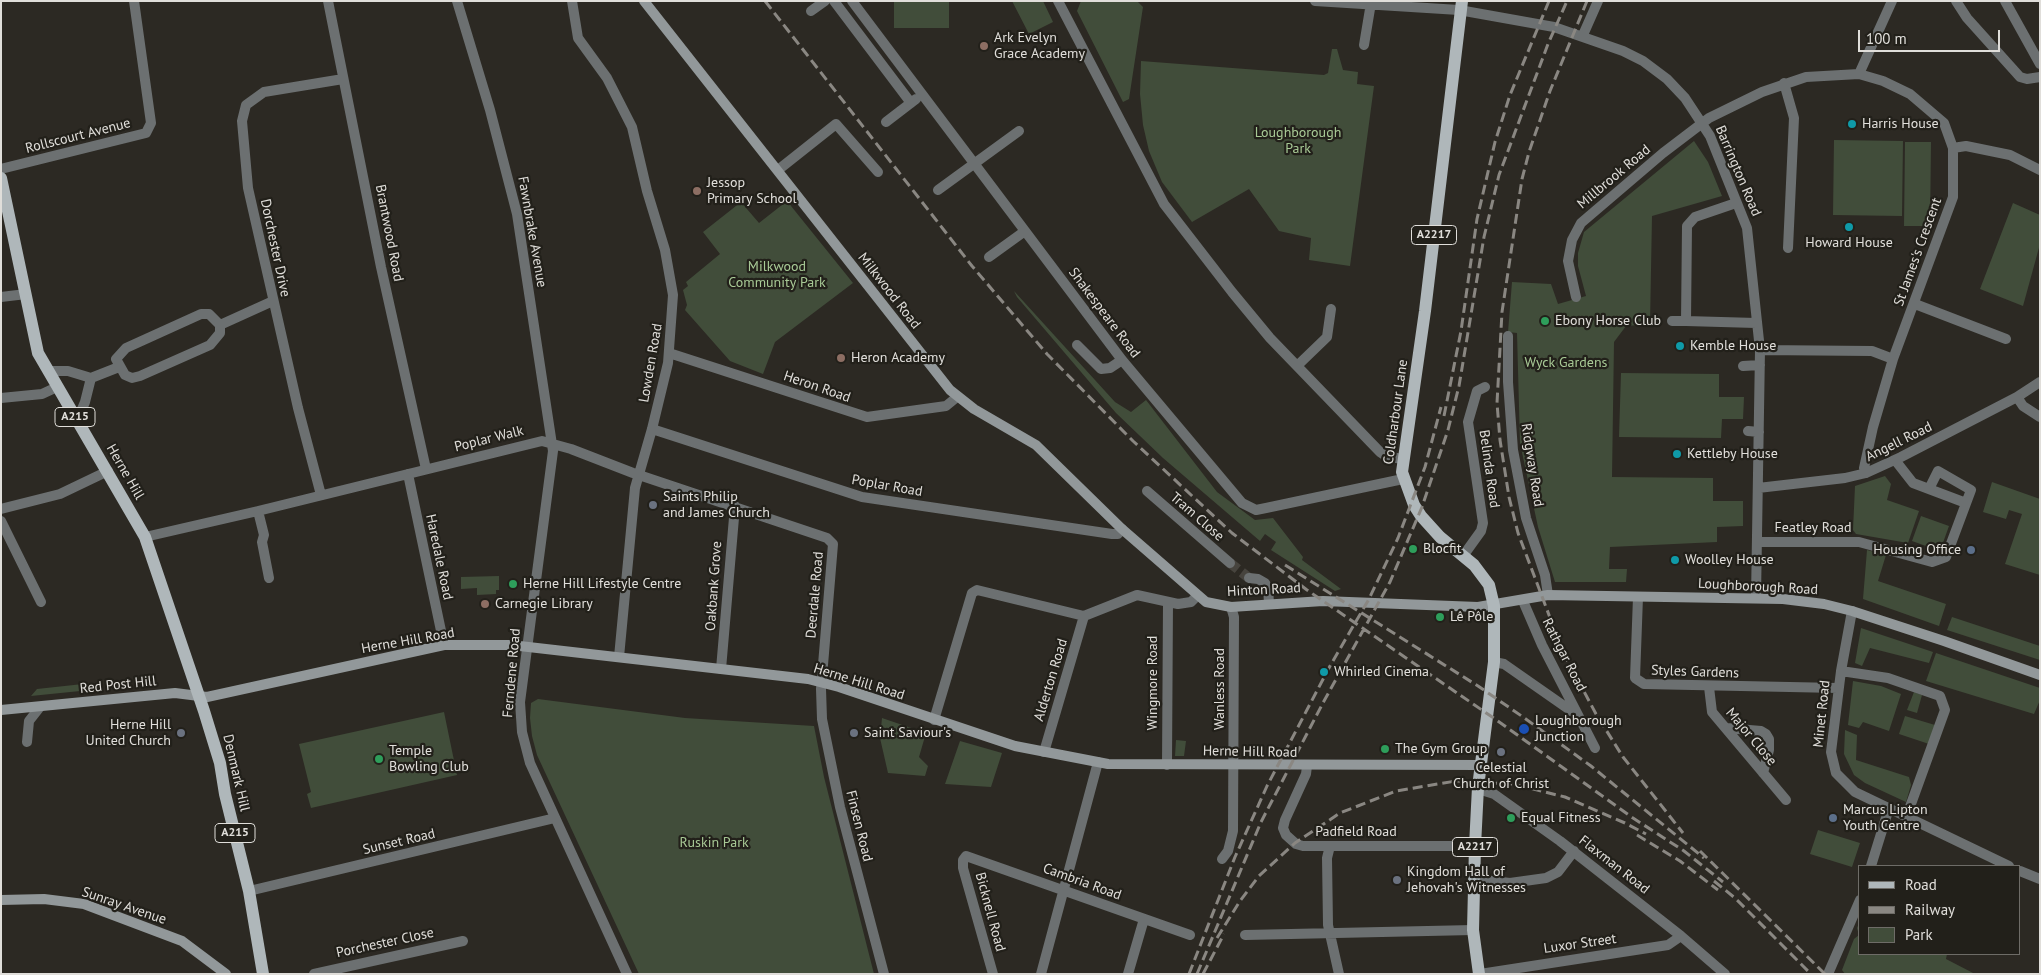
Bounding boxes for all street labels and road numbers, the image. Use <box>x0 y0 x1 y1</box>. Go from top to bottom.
street label: Rollscourt Avenue <box>24 115 132 157</box>
street label: Barrington Road <box>1711 123 1765 219</box>
street label: Millbrook Road <box>1574 142 1654 212</box>
street label: Fawnbrake Avenue <box>514 175 550 289</box>
street label: Brantwood Road <box>371 183 407 283</box>
street label: St James's Crescent <box>1891 195 1945 309</box>
street label: Dorchester Drive <box>256 197 294 299</box>
road number: A2217 <box>1412 226 1456 244</box>
street label: Milkwood Road <box>854 250 924 332</box>
street label: Shakespeare Road <box>1065 265 1143 361</box>
street label: Lowden Road <box>636 322 666 404</box>
street label: Coldharbour Lane <box>1380 358 1412 466</box>
street label: Heron Road <box>781 368 853 406</box>
road number: A215 <box>55 408 95 427</box>
street label: Angell Road <box>1863 419 1935 465</box>
street label: Poplar Walk <box>453 422 525 456</box>
street label: Ridgway Road <box>1517 422 1547 508</box>
street label: Belinda Road <box>1475 429 1503 509</box>
street label: Herne Hill <box>102 441 148 503</box>
street label: Poplar Road <box>850 472 924 500</box>
street label: Tram Close <box>1167 489 1227 545</box>
street label: Haredale Road <box>422 513 456 601</box>
street label: Featley Road <box>1775 520 1851 536</box>
street label: Oakbank Grove <box>702 540 726 632</box>
street label: Deerdale Road <box>803 551 827 639</box>
street label: Loughborough Road <box>1698 575 1818 599</box>
street label: Hinton Road <box>1227 580 1301 600</box>
street label: Rathgar Road <box>1538 615 1590 695</box>
street label: Herne Hill Road <box>360 625 456 657</box>
street label: Ferndene Road <box>500 628 524 718</box>
street label: Wingmore Road <box>1145 636 1161 730</box>
street label: Alderton Road <box>1031 637 1071 723</box>
street label: Wanless Road <box>1212 648 1228 730</box>
street label: Herne Hill Road <box>811 660 907 704</box>
street label: Styles Gardens <box>1651 662 1739 682</box>
street label: Red Post Hill <box>79 673 157 697</box>
street label: Minet Road <box>1810 679 1834 749</box>
street label: Major Close <box>1722 705 1780 769</box>
street label: Denmark Hill <box>219 733 253 813</box>
street label: Herne Hill Road <box>1203 743 1297 761</box>
street label: Finsen Road <box>842 789 876 863</box>
road number: A215 <box>215 824 255 842</box>
street label: Padfield Road <box>1315 824 1397 840</box>
street label: Sunset Road <box>361 826 437 858</box>
street label: Flaxman Road <box>1575 832 1653 898</box>
road number: A2217 <box>1452 838 1498 856</box>
street label: Cambria Road <box>1040 860 1124 904</box>
street label: Bicknell Road <box>971 871 1009 953</box>
street label: Sunray Avenue <box>80 884 168 928</box>
street label: Porchester Close <box>335 924 435 962</box>
street label: Luxor Street <box>1543 931 1617 957</box>

